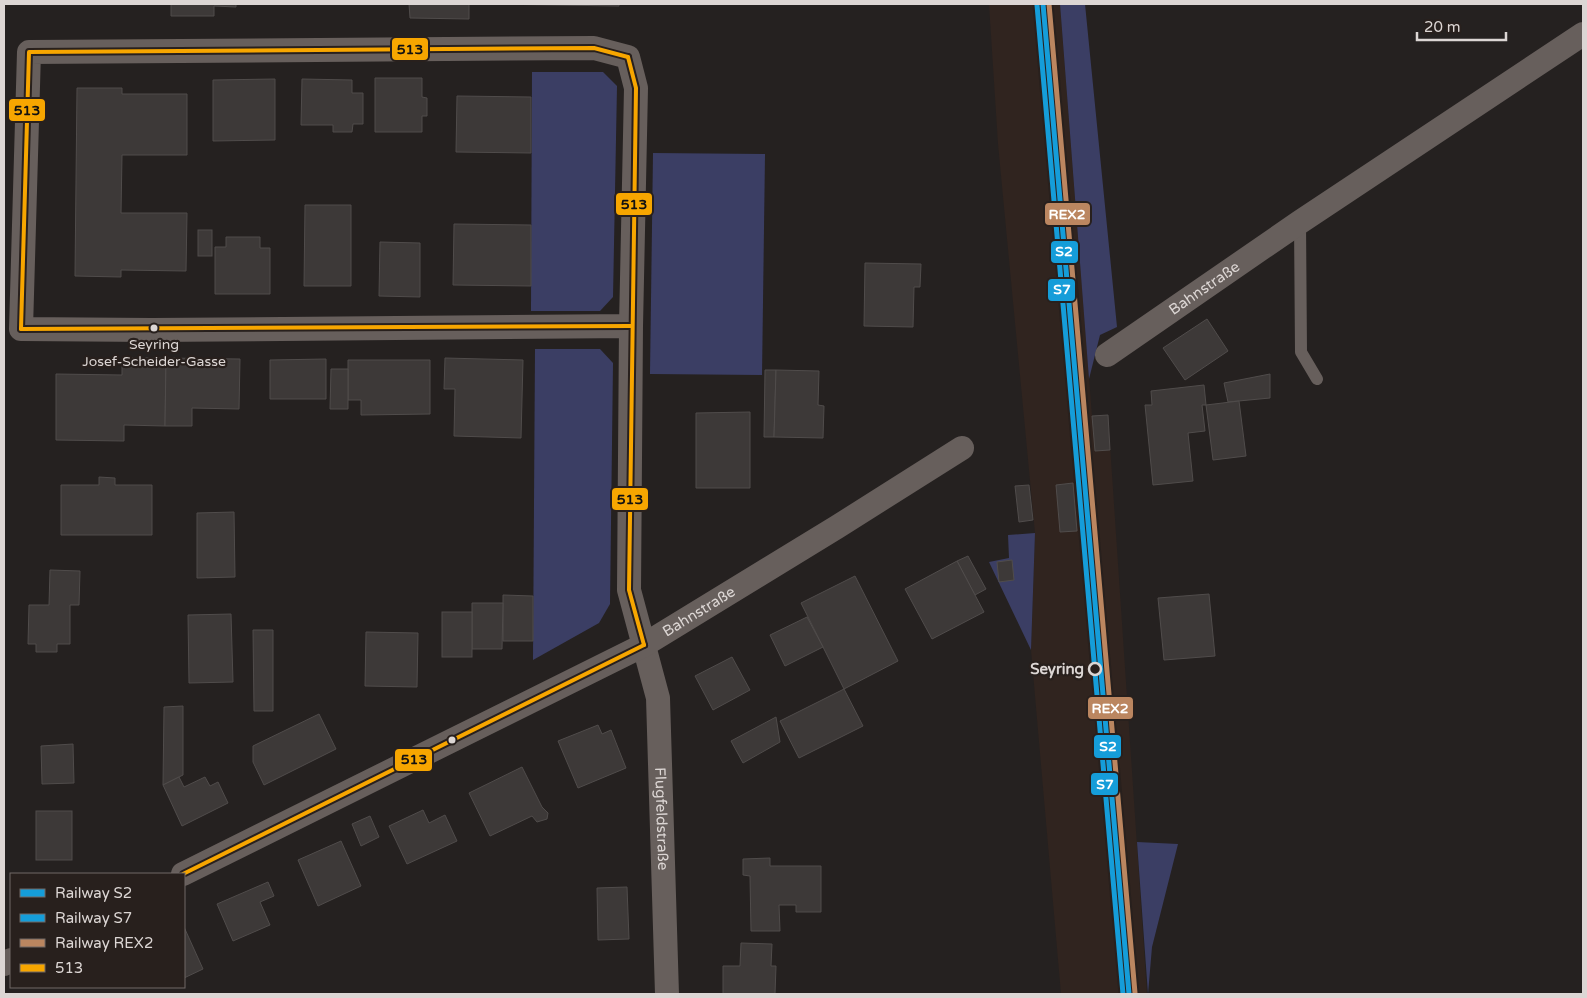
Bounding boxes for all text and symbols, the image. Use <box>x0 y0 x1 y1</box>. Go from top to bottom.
scale bar <box>1417 10 1506 42</box>
text: 20 m <box>1424 18 1461 36</box>
line badge: 513 <box>391 37 429 61</box>
text: 513 <box>397 41 423 58</box>
line badge: 513 <box>8 98 46 122</box>
text: 513 <box>14 102 40 119</box>
line badge: 513 <box>615 192 653 216</box>
text: 513 <box>621 196 647 213</box>
line badge: REX2 <box>1044 202 1091 226</box>
text: REX2 <box>1048 206 1086 223</box>
line badge: S2 <box>1050 240 1079 264</box>
text: S2 <box>1055 243 1073 260</box>
street label: Bahnstraße <box>1165 257 1243 319</box>
line badge: S7 <box>1047 278 1076 302</box>
text: S7 <box>1053 281 1071 298</box>
marker: Seyring Josef-Scheider-Gasse <box>149 323 159 333</box>
place label: Seyring Josef-Scheider-Gasse <box>82 336 226 370</box>
line badge: 513 <box>611 487 649 511</box>
text: 513 <box>617 491 643 508</box>
street label: Bahnstraße <box>659 582 738 640</box>
place label: Seyring <box>1030 660 1084 679</box>
marker: Seyring <box>1088 662 1102 676</box>
line badge: REX2 <box>1087 696 1134 720</box>
text: REX2 <box>1091 700 1129 717</box>
line badge: S2 <box>1093 734 1122 759</box>
unlabelled marker <box>447 735 457 745</box>
text: S2 <box>1099 738 1117 755</box>
line badge: 513 <box>394 748 433 772</box>
text: 513 <box>401 751 427 768</box>
street label: Flugfeldstraße <box>651 767 672 871</box>
line badge: S7 <box>1090 772 1119 796</box>
text: S7 <box>1096 776 1114 793</box>
legend <box>10 873 185 988</box>
text: Railway S2 <box>55 884 132 902</box>
text: Railway S7 <box>55 909 132 927</box>
text: Railway REX2 <box>55 934 153 952</box>
text: 513 <box>55 959 83 977</box>

